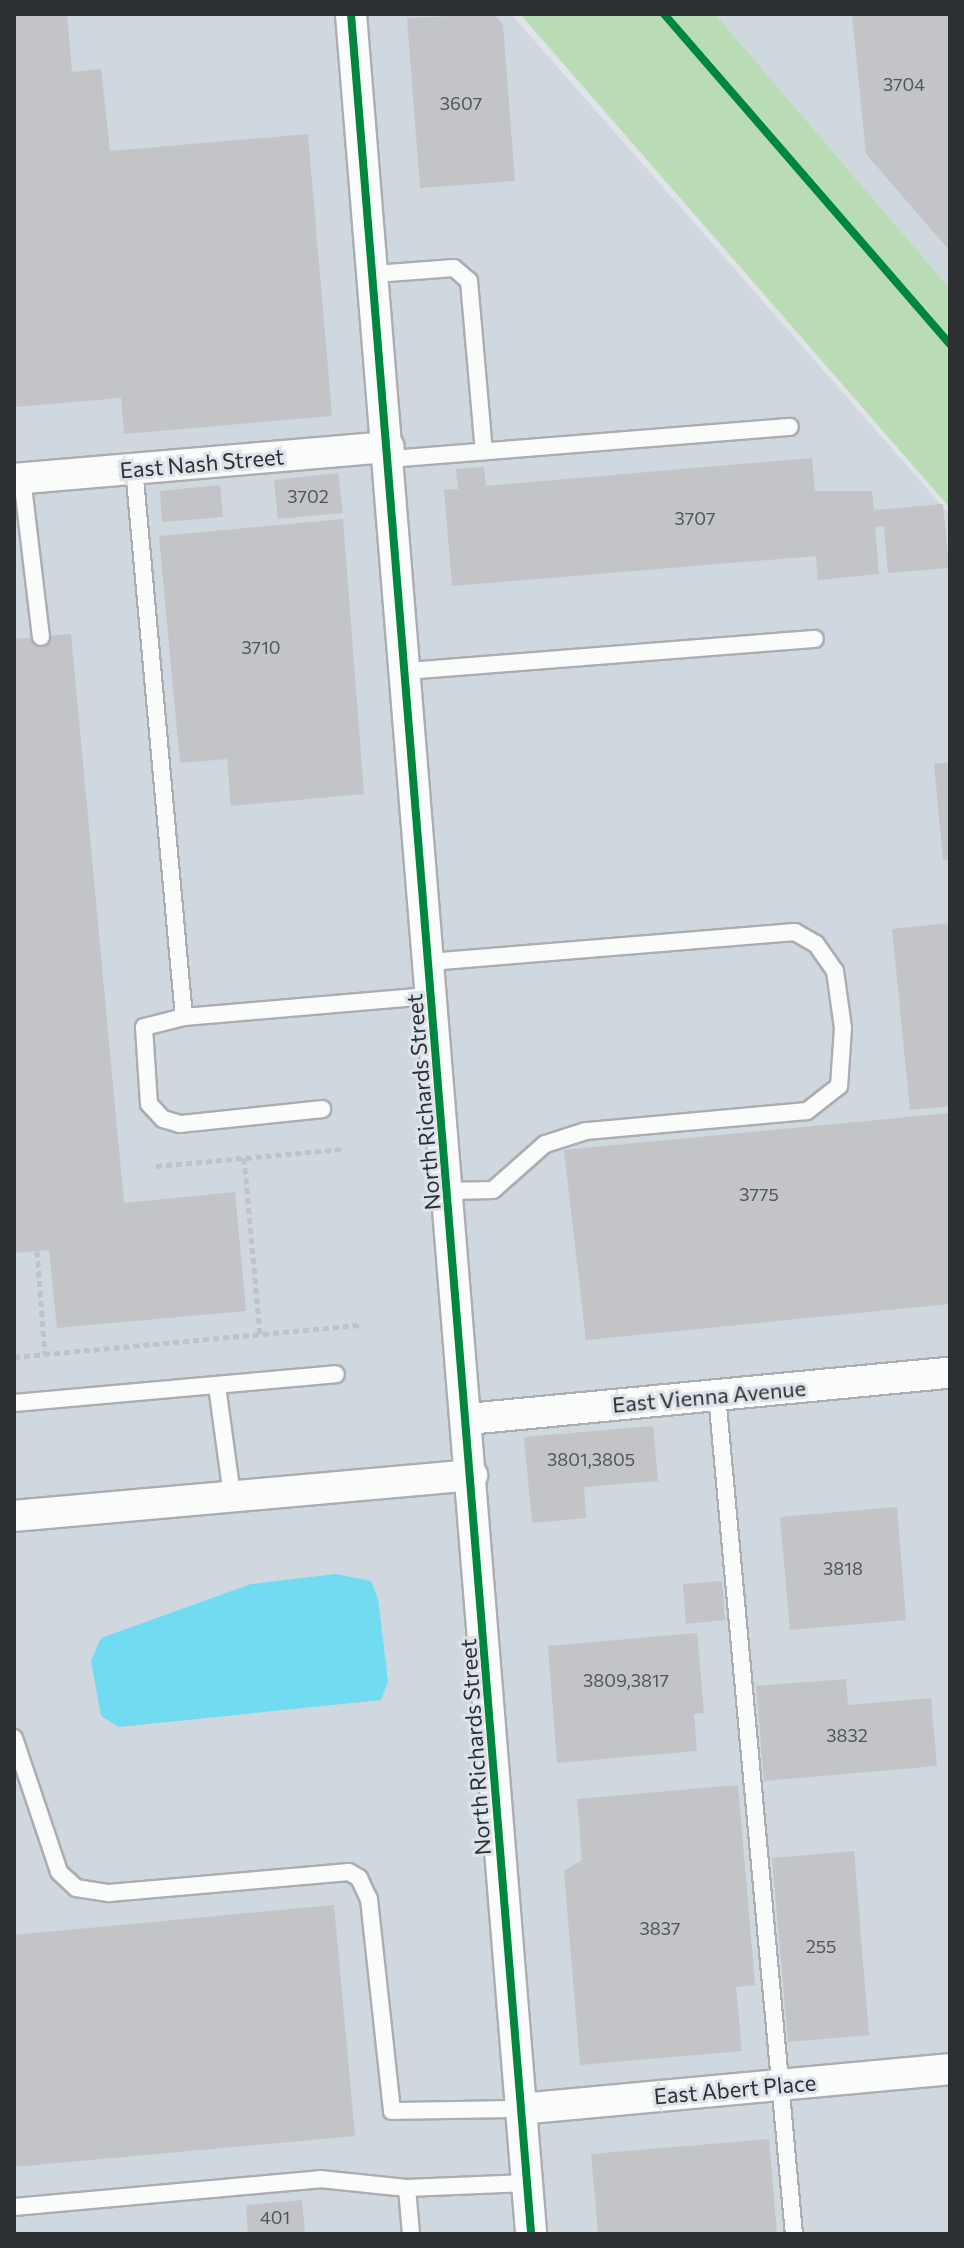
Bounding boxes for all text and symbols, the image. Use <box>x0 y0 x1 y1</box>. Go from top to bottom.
house number: 3704 <box>883 73 925 95</box>
house number: 3607 <box>440 92 482 114</box>
street label: East Nash Street <box>119 443 285 483</box>
house number: 3702 <box>287 485 329 507</box>
house number: 3707 <box>675 507 715 529</box>
house number: 3710 <box>241 636 281 658</box>
street label: North Richards Street <box>400 993 446 1211</box>
house number: 3775 <box>739 1183 779 1205</box>
street label: East Vienna Avenue <box>611 1374 807 1418</box>
house number: 3801,3805 <box>547 1448 635 1470</box>
house number: 3818 <box>823 1557 863 1579</box>
street label: North Richards Street <box>454 1638 496 1856</box>
house number: 3809,3817 <box>583 1669 669 1691</box>
house number: 3832 <box>826 1724 868 1746</box>
house number: 3837 <box>640 1917 680 1939</box>
house number: 255 <box>806 1935 836 1957</box>
street label: East Abert Place <box>653 2069 817 2109</box>
house number: 401 <box>260 2206 290 2228</box>

